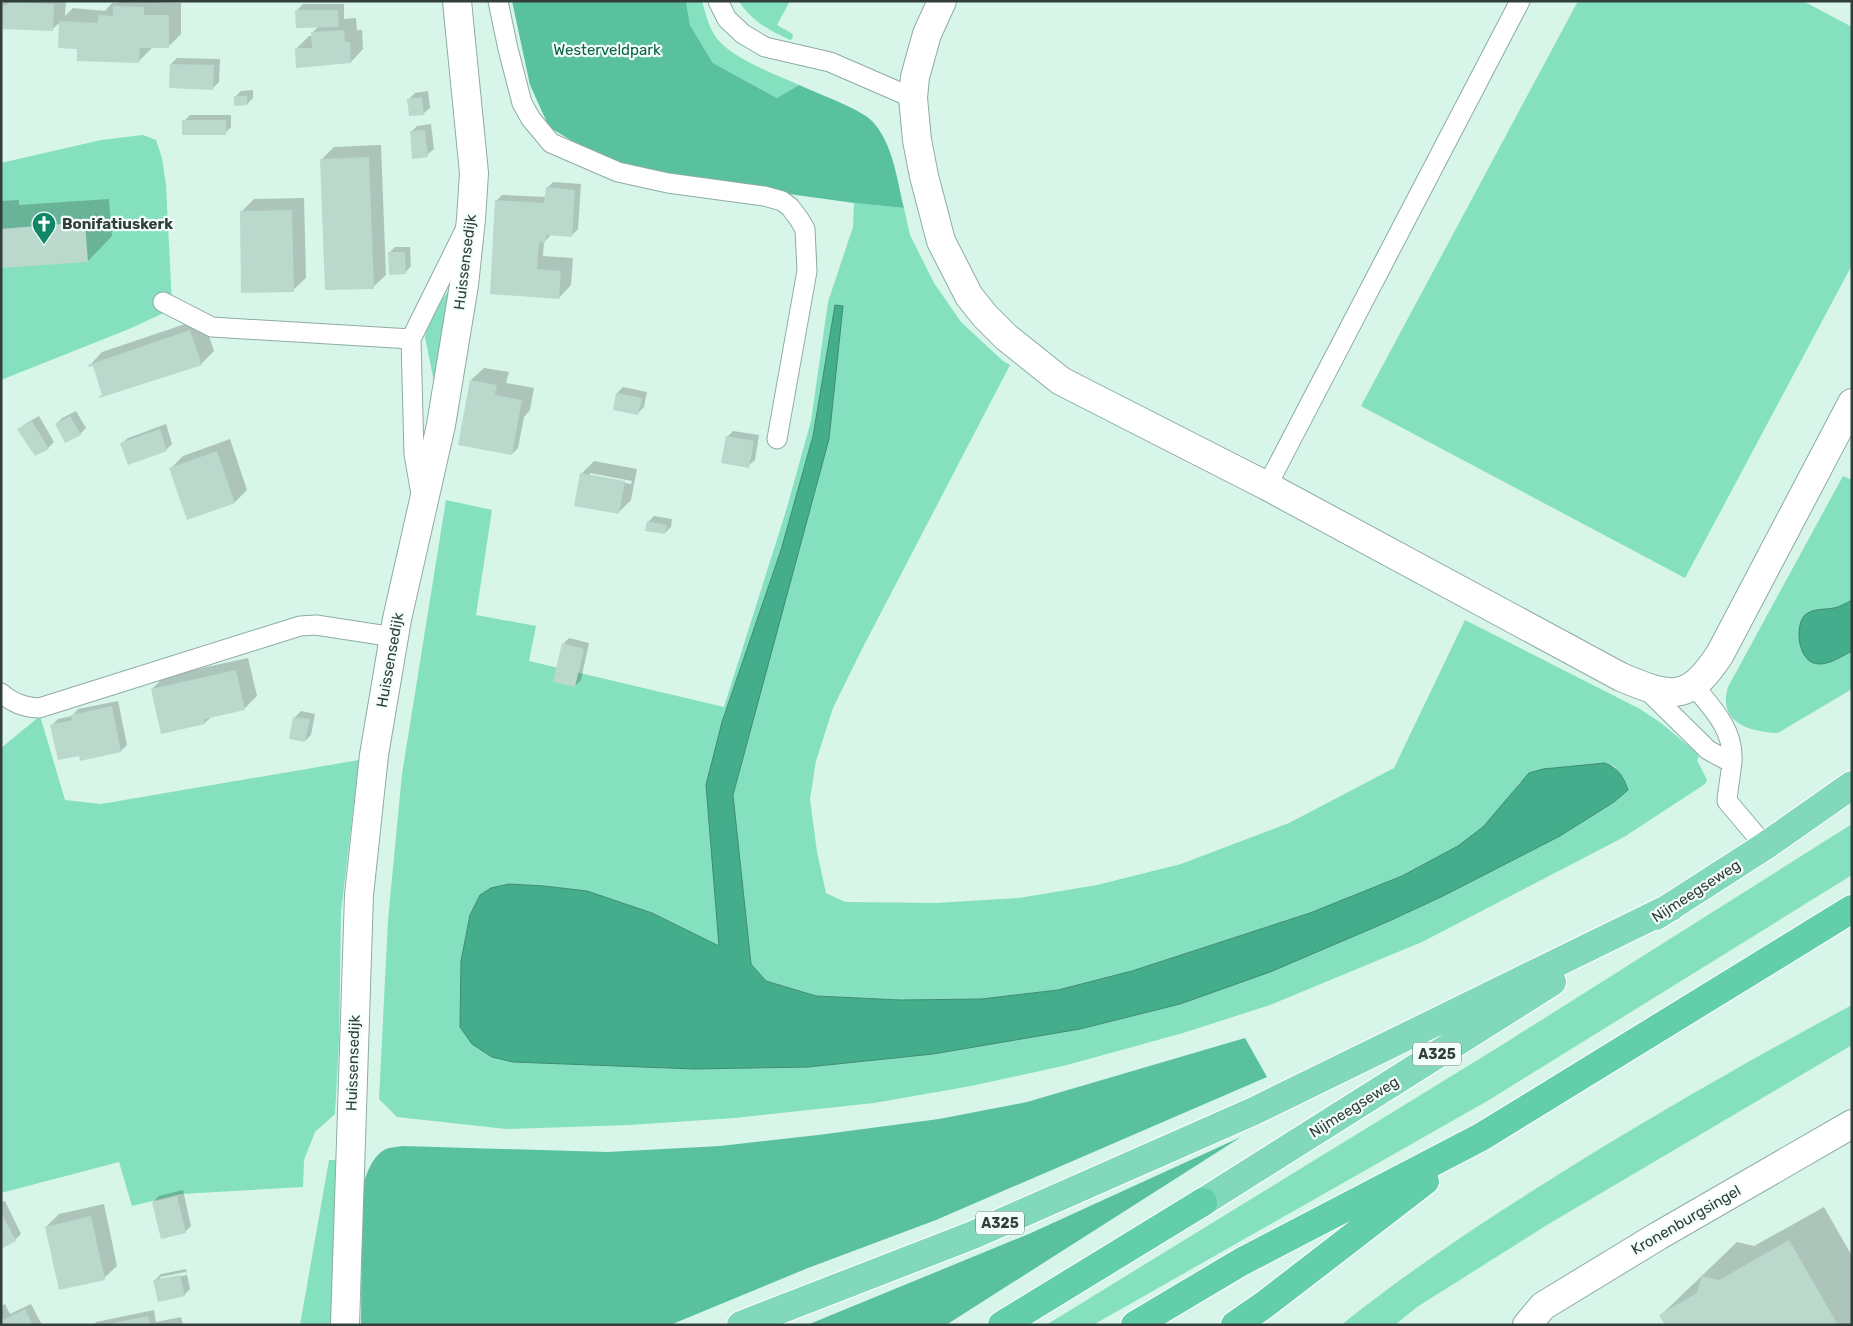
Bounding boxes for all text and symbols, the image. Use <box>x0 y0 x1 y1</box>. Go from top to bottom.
park label: Westerveldpark <box>553 41 661 59</box>
church icon: Bonifatiuskerk <box>31 211 57 245</box>
street label: Huissensedijk <box>450 213 480 311</box>
place label: Bonifatiuskerk <box>62 215 173 233</box>
street label: Huissensedijk <box>373 611 407 709</box>
street label: Nijmeegseweg <box>1648 856 1744 926</box>
street label: Huissensedijk <box>342 1014 364 1111</box>
road number: A325 <box>1413 1042 1461 1066</box>
street label: Nijmeegseweg <box>1306 1072 1402 1142</box>
street label: Kronenburgsingel <box>1628 1181 1744 1259</box>
road number: A325 <box>976 1212 1024 1234</box>

